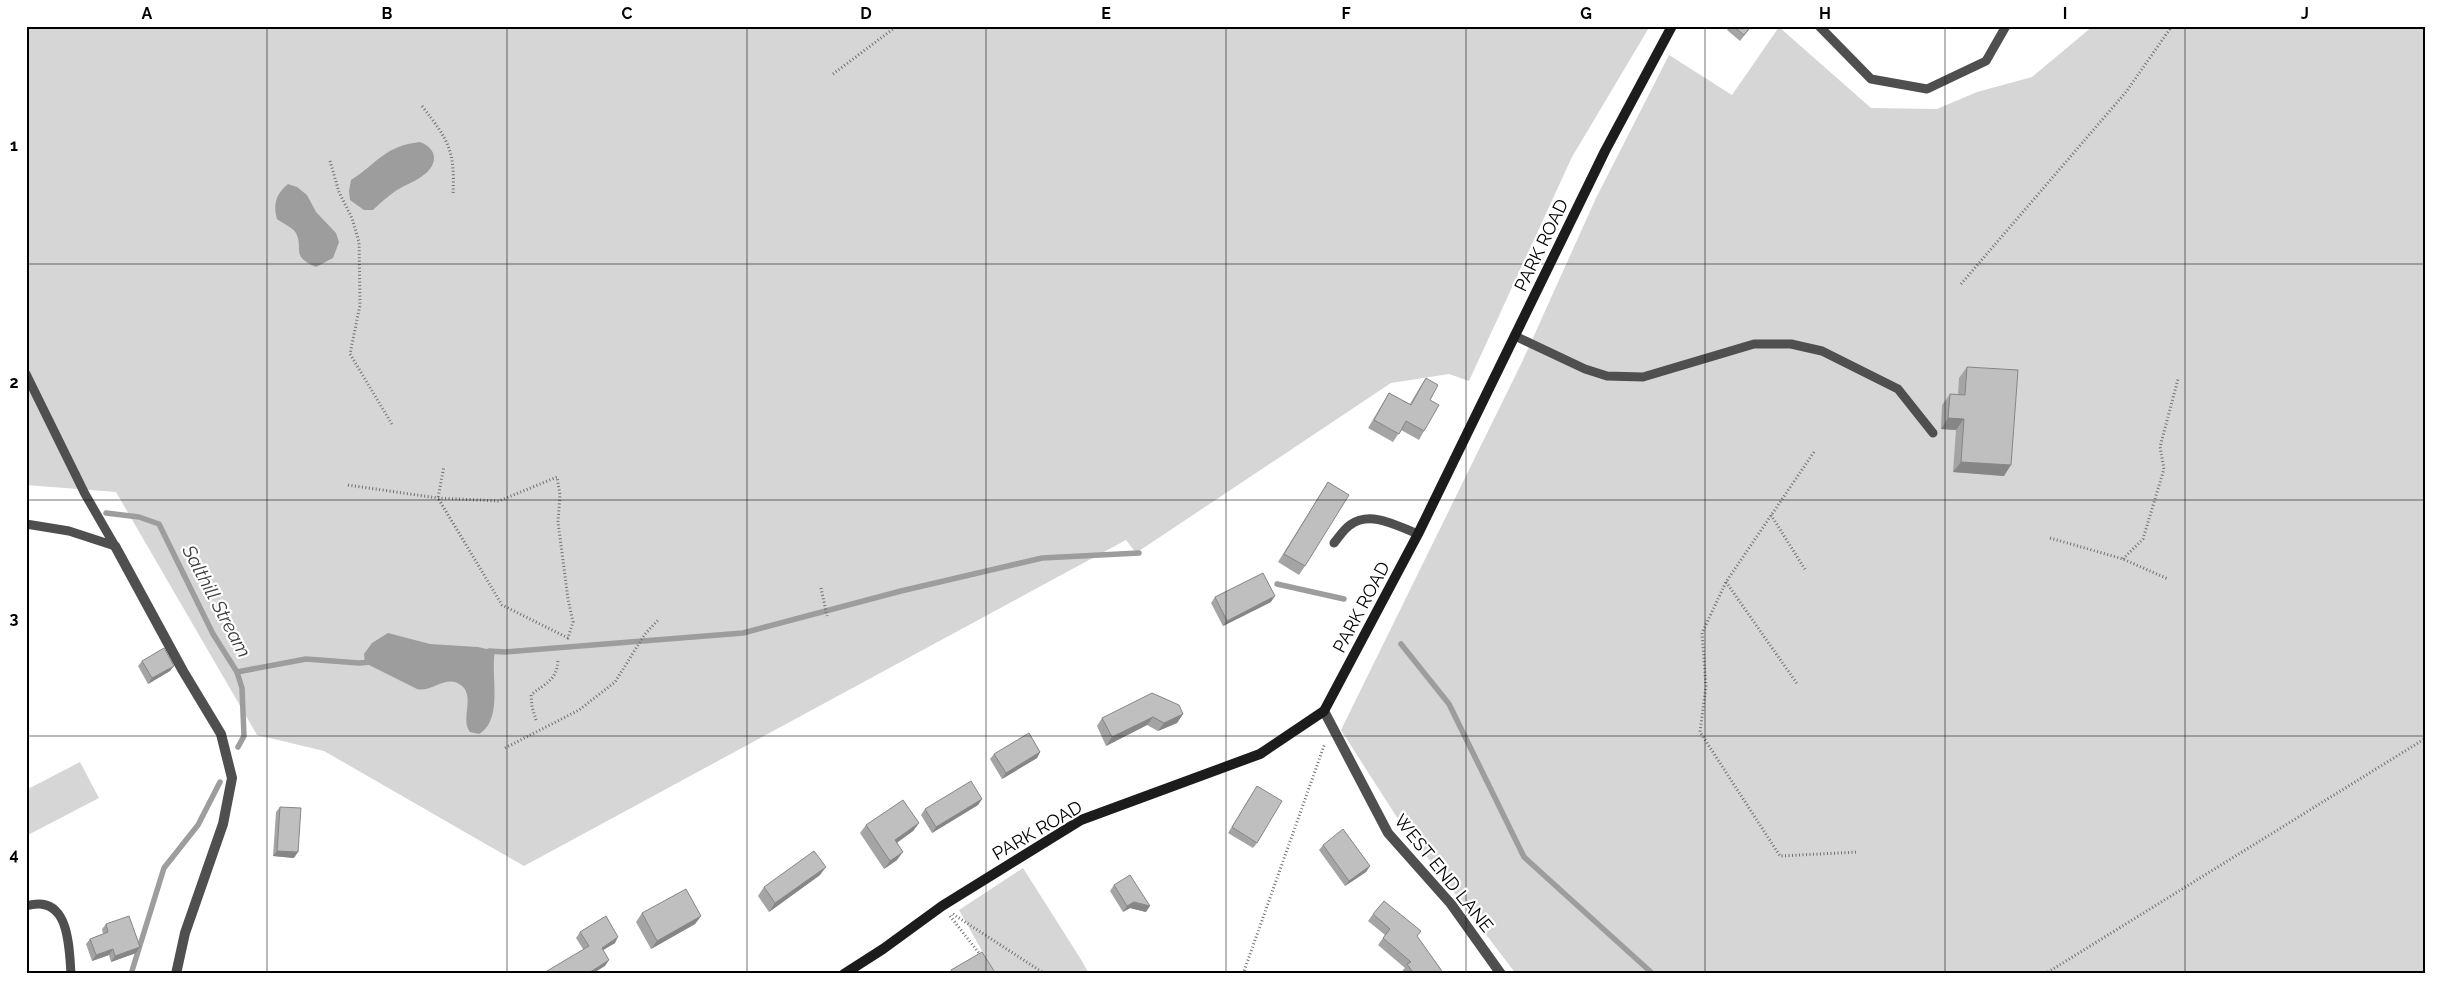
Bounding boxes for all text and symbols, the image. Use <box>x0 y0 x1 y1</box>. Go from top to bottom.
text: A <box>142 4 153 23</box>
text: B <box>382 4 393 23</box>
text: C <box>622 4 633 23</box>
text: D <box>860 4 872 23</box>
text: E <box>1101 4 1111 23</box>
text: F <box>1341 4 1351 23</box>
text: G <box>1580 4 1592 23</box>
text: H <box>1819 4 1831 23</box>
text: I <box>2063 4 2067 23</box>
text: J <box>2301 4 2309 23</box>
text: 1 <box>10 136 18 155</box>
street label: PARK ROAD <box>1510 195 1572 295</box>
text: 2 <box>9 373 19 392</box>
water label: Salthill Stream <box>178 540 256 661</box>
street label: PARK ROAD <box>1328 558 1394 656</box>
text: 3 <box>10 609 19 628</box>
street label: PARK ROAD <box>988 796 1086 864</box>
street label: WEST END LANE <box>1390 810 1498 936</box>
text: 4 <box>9 845 19 864</box>

